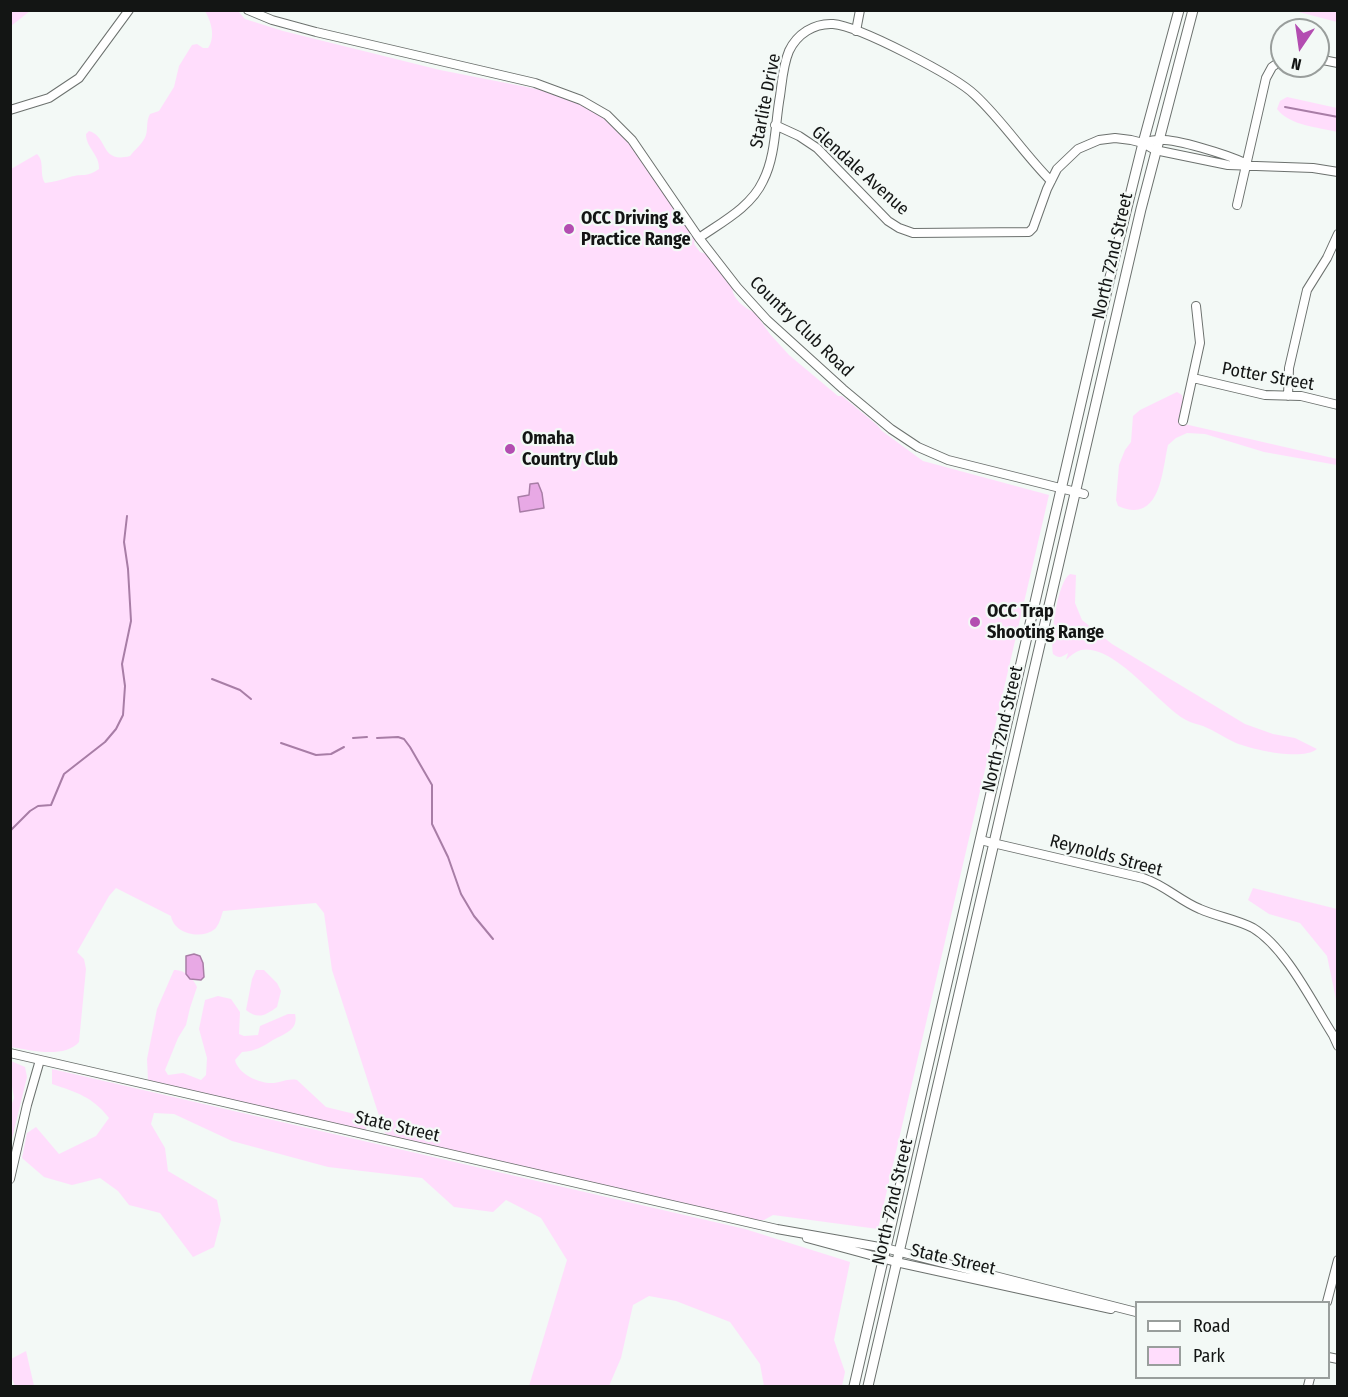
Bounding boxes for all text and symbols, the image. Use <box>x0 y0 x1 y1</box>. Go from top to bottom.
north arrow <box>1270 18 1330 78</box>
street label: Starlite Drive <box>746 52 786 150</box>
text: N <box>1289 54 1303 74</box>
street label: Glendale Avenue <box>807 122 913 220</box>
street label: North 72nd Street <box>1088 191 1138 321</box>
place label: OCC Driving & Practice Range <box>581 208 691 250</box>
marker: OCC Driving & Practice Range <box>562 222 576 236</box>
street label: Country Club Road <box>745 272 857 382</box>
street label: Potter Street <box>1220 358 1316 396</box>
place label: Omaha Country Club <box>522 428 618 470</box>
marker: Omaha Country Club <box>503 442 517 456</box>
place label: OCC Trap Shooting Range <box>987 601 1104 644</box>
marker: OCC Trap Shooting Range <box>968 615 982 629</box>
street label: North 72nd Street <box>978 664 1028 794</box>
street label: Reynolds Street <box>1047 831 1165 881</box>
street label: State Street <box>352 1107 442 1147</box>
street label: North 72nd Street <box>868 1137 918 1267</box>
street label: State Street <box>908 1240 998 1280</box>
legend <box>1135 1301 1330 1379</box>
text: Road <box>1193 1315 1230 1337</box>
text: Park <box>1193 1345 1225 1367</box>

